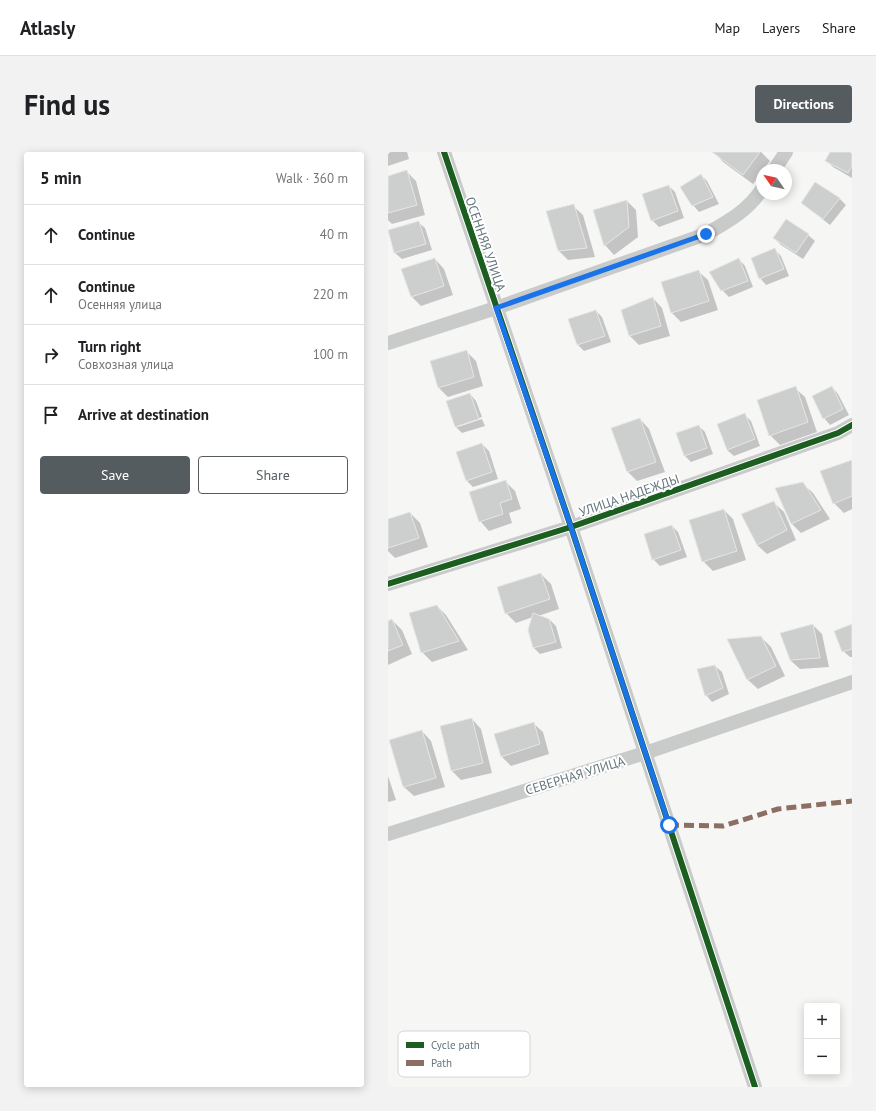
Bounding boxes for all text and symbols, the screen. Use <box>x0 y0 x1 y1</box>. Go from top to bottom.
text: Atlasly <box>20 16 75 40</box>
text: Map <box>714 19 740 37</box>
text: Layers <box>762 19 800 37</box>
text: Share <box>822 19 856 37</box>
button: Directions <box>755 85 852 123</box>
text: Find us <box>24 86 110 123</box>
north arrow <box>756 164 792 200</box>
text: 5 min <box>40 167 81 189</box>
text: Walk · 360 m <box>276 170 348 187</box>
street label: ОСЕННЯЯ УЛИЦА <box>461 195 510 294</box>
icon: ahead <box>40 224 62 246</box>
text: Continue <box>78 225 135 244</box>
route end <box>697 225 715 243</box>
text: 40 m <box>320 226 348 243</box>
text: Continue <box>78 277 135 296</box>
icon: ahead <box>40 284 62 306</box>
text: 220 m <box>313 286 348 303</box>
text: Осенняя улица <box>78 296 162 313</box>
text: Turn right <box>78 337 141 356</box>
icon: right <box>40 344 62 366</box>
text: 100 m <box>313 346 348 363</box>
text: Совхозная улица <box>78 356 174 373</box>
icon: arrive <box>40 404 62 426</box>
text: Arrive at destination <box>78 405 209 424</box>
button: Save <box>40 456 190 494</box>
button: Share <box>198 456 348 494</box>
street label: УЛИЦА НАДЕЖДЫ <box>577 470 681 521</box>
street label: СЕВЕРНАЯ УЛИЦА <box>523 752 627 799</box>
route start <box>660 816 678 834</box>
map controls <box>804 1003 840 1075</box>
button: + <box>804 1003 840 1039</box>
legend <box>398 1031 530 1077</box>
text: Cycle path <box>431 1038 480 1052</box>
button: − <box>804 1039 840 1075</box>
text: Path <box>431 1056 452 1070</box>

